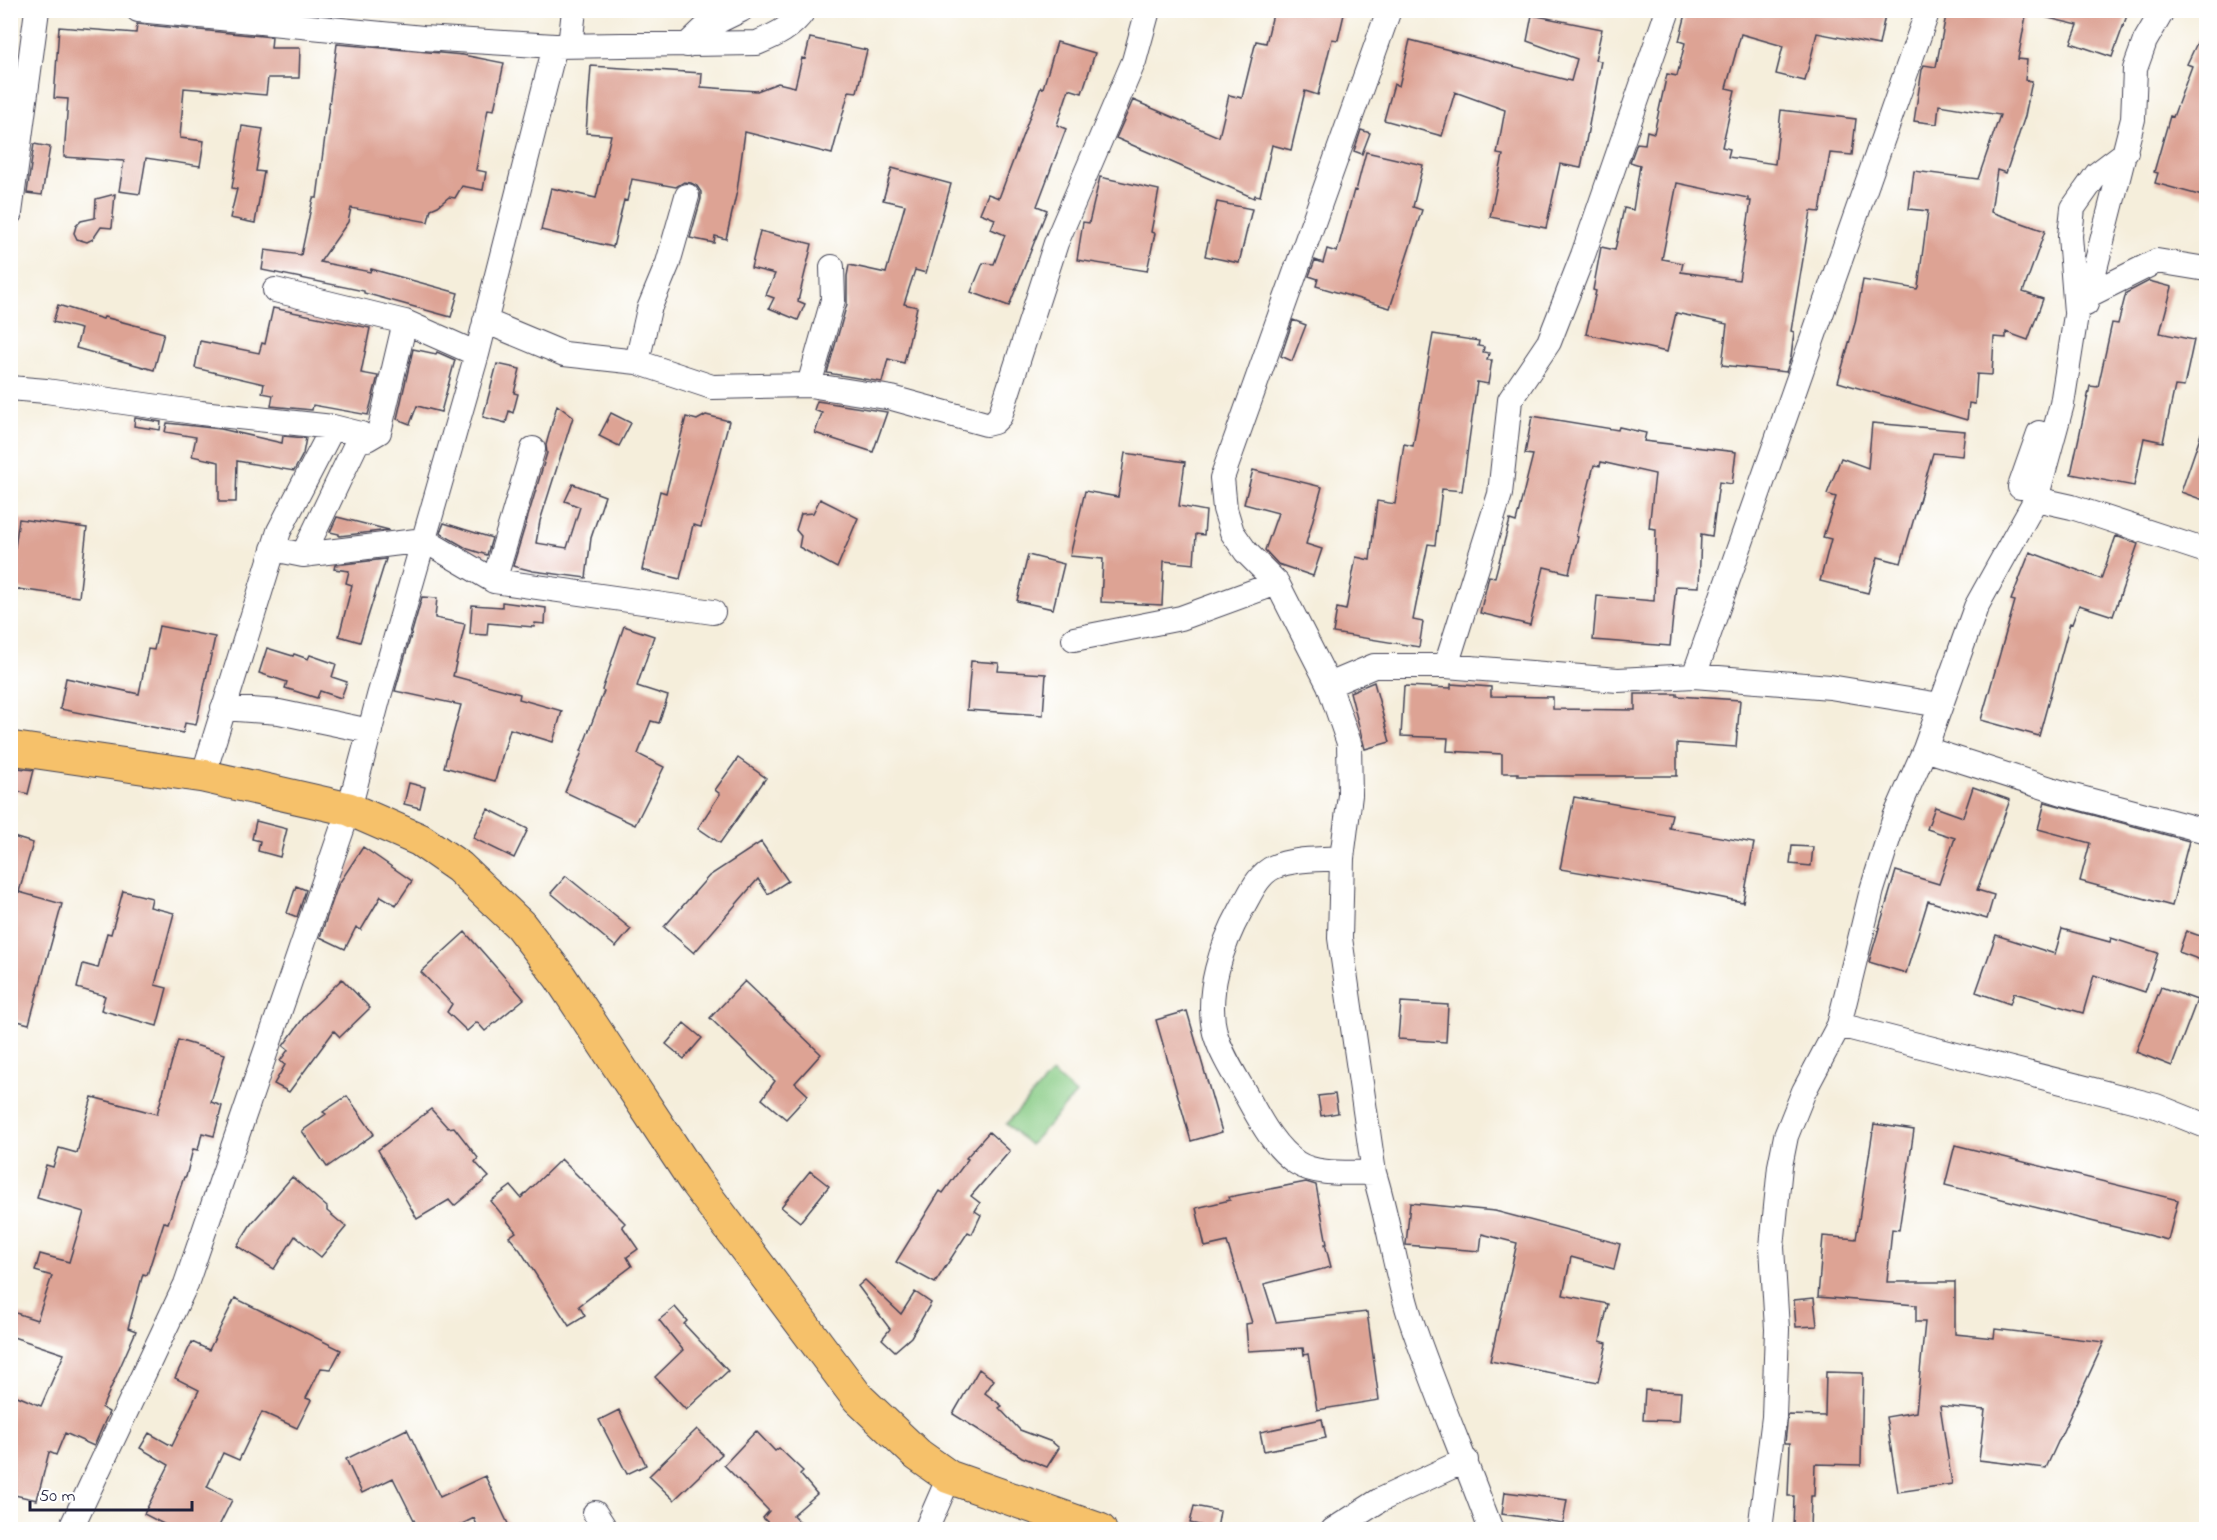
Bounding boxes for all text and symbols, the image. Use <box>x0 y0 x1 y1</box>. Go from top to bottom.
scale bar <box>30 1474 192 1512</box>
text: 50 m <box>39 1484 76 1510</box>

